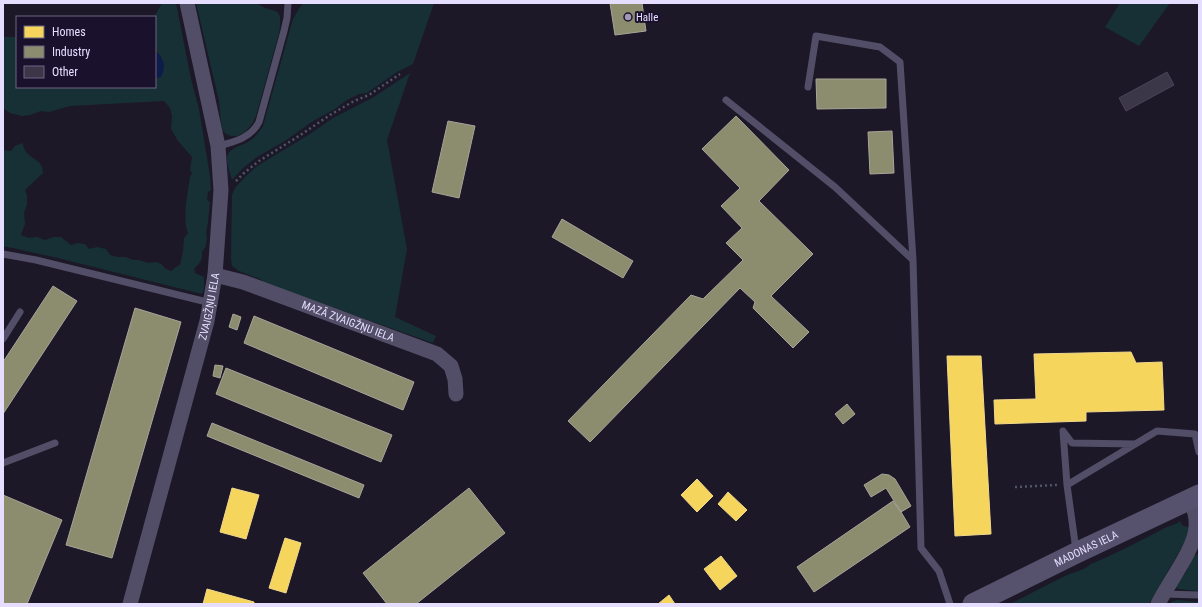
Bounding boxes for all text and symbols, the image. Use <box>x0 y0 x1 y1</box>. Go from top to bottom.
place label: Halle <box>636 11 658 24</box>
marker: Halle <box>623 12 633 22</box>
legend <box>16 16 156 88</box>
text: Homes <box>52 25 86 39</box>
text: Industry <box>52 45 90 59</box>
text: Other <box>52 65 78 79</box>
street label: ZVAIGŽŅU IELA <box>196 271 222 341</box>
street label: MAZĀ ZVAIGŽŅU IELA <box>300 298 397 344</box>
street label: MADONAS IELA <box>1052 527 1121 569</box>

